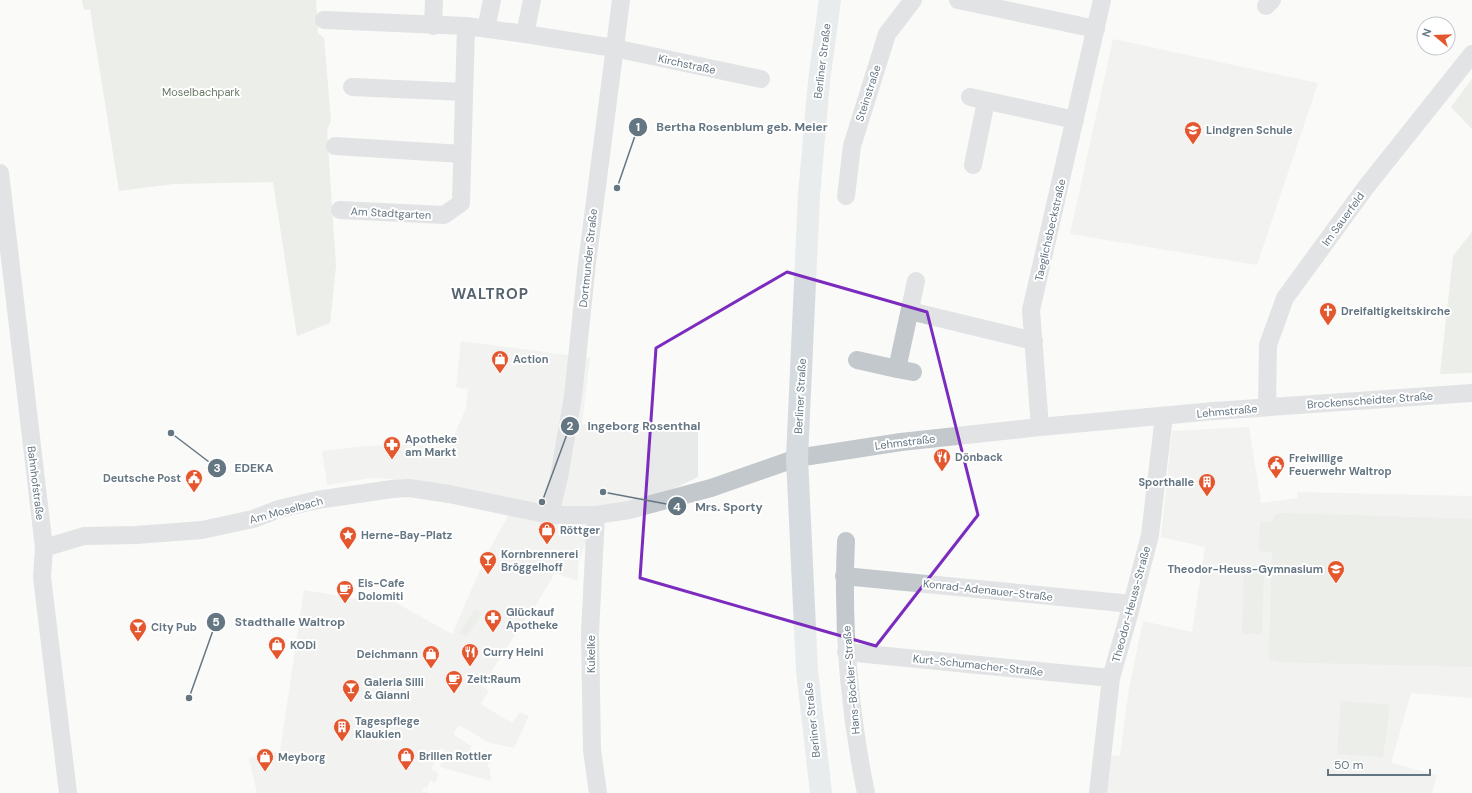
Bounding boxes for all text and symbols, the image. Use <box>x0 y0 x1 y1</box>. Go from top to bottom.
north arrow <box>1416 16 1456 56</box>
street label: Berliner Straße <box>810 23 834 99</box>
text: N <box>1419 27 1434 39</box>
street label: Kirchstraße <box>657 51 717 77</box>
street label: Steinstraße <box>852 63 884 123</box>
park label: Moselbachpark <box>162 85 240 99</box>
callout: Bertha Rosenblum geb. Meier <box>628 115 836 139</box>
text: 1 <box>636 119 640 135</box>
text: Bertha Rosenblum geb. Meier <box>656 119 828 135</box>
school or university icon: Lindgren Schule <box>1183 120 1203 145</box>
place label: Lindgren Schule <box>1206 123 1293 137</box>
street label: Taeglichsbeckstraße <box>1031 177 1069 283</box>
street label: Im Sauerfeld <box>1319 189 1367 249</box>
street label: Am Stadtgarten <box>350 204 432 222</box>
street label: Dortmunder Straße <box>576 208 600 308</box>
district label: WALTROP <box>451 284 529 304</box>
church icon: Dreifaltigkeitskirche <box>1318 301 1338 326</box>
place label: Dreifaltigkeitskirche <box>1341 304 1451 318</box>
shop icon: Action <box>490 349 510 374</box>
place label: Action <box>513 352 549 366</box>
street label: Berliner Straße <box>791 358 809 434</box>
street label: Brockenscheidter Straße <box>1306 389 1434 411</box>
street label: Lehmstraße <box>1196 401 1258 421</box>
callout: Ingeborg Rosenthal <box>560 414 709 438</box>
text: 2 <box>567 418 574 434</box>
text: Ingeborg Rosenthal <box>587 418 701 434</box>
street label: Lehmstraße <box>874 431 936 453</box>
place label: Apotheke am Markt <box>405 432 458 459</box>
pharmacy icon: Apotheke am Markt <box>382 435 402 460</box>
street label: Bahnhofstraße <box>25 445 47 521</box>
restaurant icon: Dönback <box>932 447 952 472</box>
place label: Dönback <box>955 450 1004 464</box>
place label: Freiwillige Feuerwehr Waltrop <box>1289 451 1392 478</box>
public building icon: Freiwillige Feuerwehr Waltrop <box>1266 454 1286 479</box>
callout: EDEKA <box>207 456 282 480</box>
text: 3 <box>213 460 221 476</box>
text: EDEKA <box>235 460 274 476</box>
public building icon: Deutsche Post <box>184 468 204 493</box>
place label: Deutsche Post <box>103 471 181 485</box>
building icon: Sporthalle <box>1197 472 1217 497</box>
place label: Sporthalle <box>1138 475 1194 489</box>
street label: Am Moselbach <box>248 493 324 527</box>
callout: Mrs. Sporty <box>667 494 771 518</box>
text: 4 <box>673 499 681 515</box>
text: Mrs. Sporty <box>695 499 764 515</box>
shop icon: Röttger <box>537 520 557 545</box>
place label: Röttger <box>560 523 601 537</box>
place icon: Herne-Bay-Platz <box>338 525 358 550</box>
place label: Herne-Bay-Platz <box>361 528 452 542</box>
street label: Theodor-Heuss-Straße <box>1109 544 1153 664</box>
place label: Kornbrennerei Bröggelhoff <box>501 547 578 574</box>
bar icon: Kornbrennerei Bröggelhoff <box>478 550 498 575</box>
school or university icon: Theodor-Heuss-Gymnasium <box>1326 559 1346 584</box>
place label: Theodor-Heuss-Gymnasium <box>1167 562 1323 576</box>
place label: Eis-Cafe Dolomiti <box>358 576 405 603</box>
street label: Konrad-Adenauer-Straße <box>922 576 1054 604</box>
cafe icon: Eis-Cafe Dolomiti <box>335 579 355 604</box>
place label: Glückauf Apotheke <box>506 605 559 632</box>
pharmacy icon: Glückauf Apotheke <box>483 608 503 633</box>
callout: Stadthalle Waltrop <box>206 610 353 634</box>
text: 5 <box>212 614 220 630</box>
text: Stadthalle Waltrop <box>235 614 345 630</box>
bar icon: City Pub <box>128 617 148 642</box>
place label: City Pub <box>151 620 197 634</box>
street label: Hans-Böckler-Straße <box>839 625 863 735</box>
shop icon: KODi <box>267 635 287 660</box>
street label: Kukelke <box>584 635 598 673</box>
place label: KODi <box>290 638 316 652</box>
restaurant icon: Curry Heini <box>460 642 480 667</box>
shop icon: Deichmann <box>421 644 441 669</box>
place label: Curry Heini <box>483 645 543 659</box>
place label: Deichmann <box>357 647 418 661</box>
street label: Kurt-Schumacher-Straße <box>912 651 1044 679</box>
cafe icon: Zeit:Raum <box>444 669 464 694</box>
place label: Zeit:Raum <box>467 672 521 686</box>
place label: Galeria Silli & Gianni <box>364 675 424 702</box>
bar icon: Galeria Silli & Gianni <box>341 678 361 703</box>
street label: Berliner Straße <box>801 682 823 758</box>
place label: Tagespflege Klaukien <box>355 714 420 741</box>
building icon: Tagespflege Klaukien <box>332 717 352 742</box>
shop icon: Brillen Rottler <box>396 746 416 771</box>
shop icon: Meyborg <box>255 747 275 772</box>
place label: Brillen Rottler <box>419 749 493 763</box>
place label: Meyborg <box>278 750 326 764</box>
scale bar <box>1328 751 1430 777</box>
text: 50 m <box>1334 757 1363 773</box>

